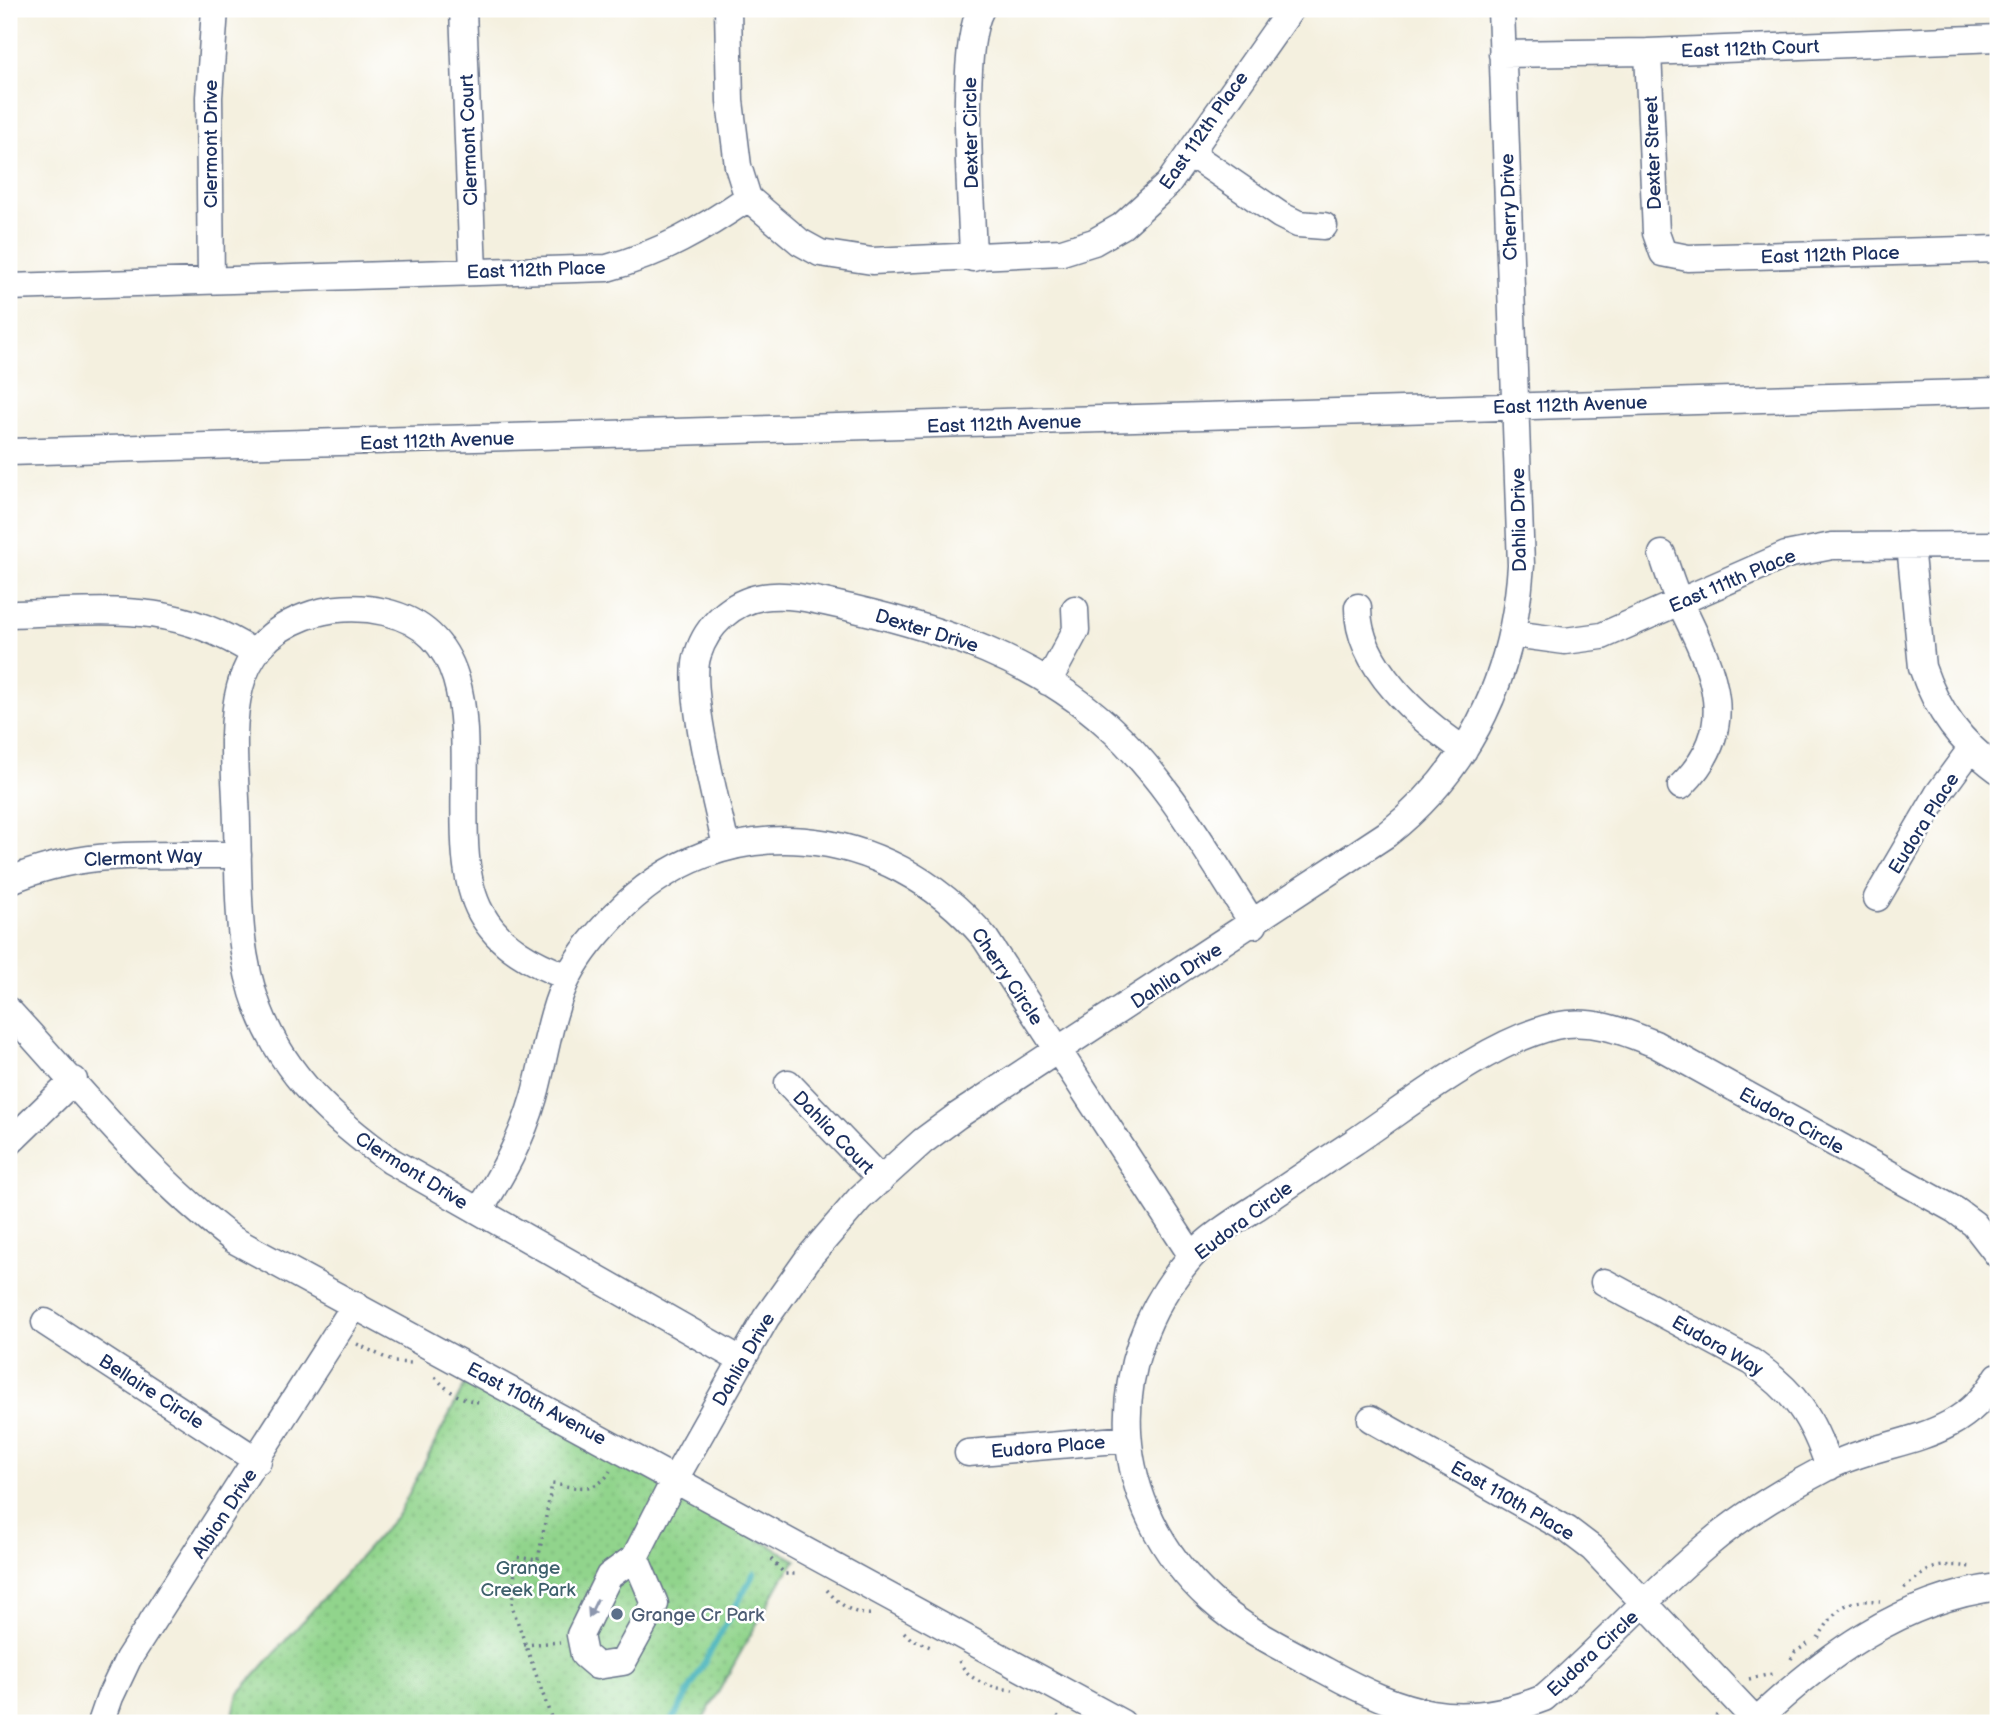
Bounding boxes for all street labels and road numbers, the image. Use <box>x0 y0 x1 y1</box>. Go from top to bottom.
street label: East 112th Court <box>1680 36 1820 63</box>
street label: East 112th Place <box>1155 67 1254 194</box>
street label: Clermont Court <box>456 74 483 206</box>
street label: Dexter Circle <box>959 77 984 189</box>
street label: Clermont Drive <box>200 80 223 208</box>
street label: Dexter Street <box>1640 96 1667 210</box>
street label: Cherry Drive <box>1496 153 1523 261</box>
street label: East 112th Place <box>1760 242 1900 269</box>
street label: East 112th Place <box>466 257 606 284</box>
street label: East 112th Avenue <box>1492 391 1648 420</box>
street label: East 112th Avenue <box>926 410 1082 439</box>
street label: East 112th Avenue <box>359 427 515 456</box>
street label: Dahlia Drive <box>1507 468 1532 572</box>
street label: East 111th Place <box>1666 544 1799 618</box>
street label: Dexter Drive <box>872 605 981 658</box>
street label: Eudora Place <box>1884 769 1964 879</box>
street label: Clermont Way <box>83 845 203 872</box>
street label: Cherry Circle <box>966 924 1048 1030</box>
street label: Dahlia Drive <box>1127 938 1227 1014</box>
street label: Eudora Circle <box>1735 1083 1848 1160</box>
street label: Dahlia Court <box>787 1087 878 1180</box>
street label: Clermont Drive <box>351 1127 472 1215</box>
street label: Eudora Circle <box>1190 1177 1297 1265</box>
street label: Dahlia Drive <box>708 1309 780 1411</box>
street label: Eudora Way <box>1668 1311 1767 1382</box>
street label: Bellaire Circle <box>94 1350 208 1435</box>
street label: East 110th Avenue <box>463 1358 610 1451</box>
street label: Eudora Place <box>990 1431 1106 1464</box>
street label: East 110th Place <box>1446 1457 1578 1546</box>
street label: Albion Drive <box>188 1465 263 1563</box>
street label: Eudora Circle <box>1543 1606 1643 1702</box>

